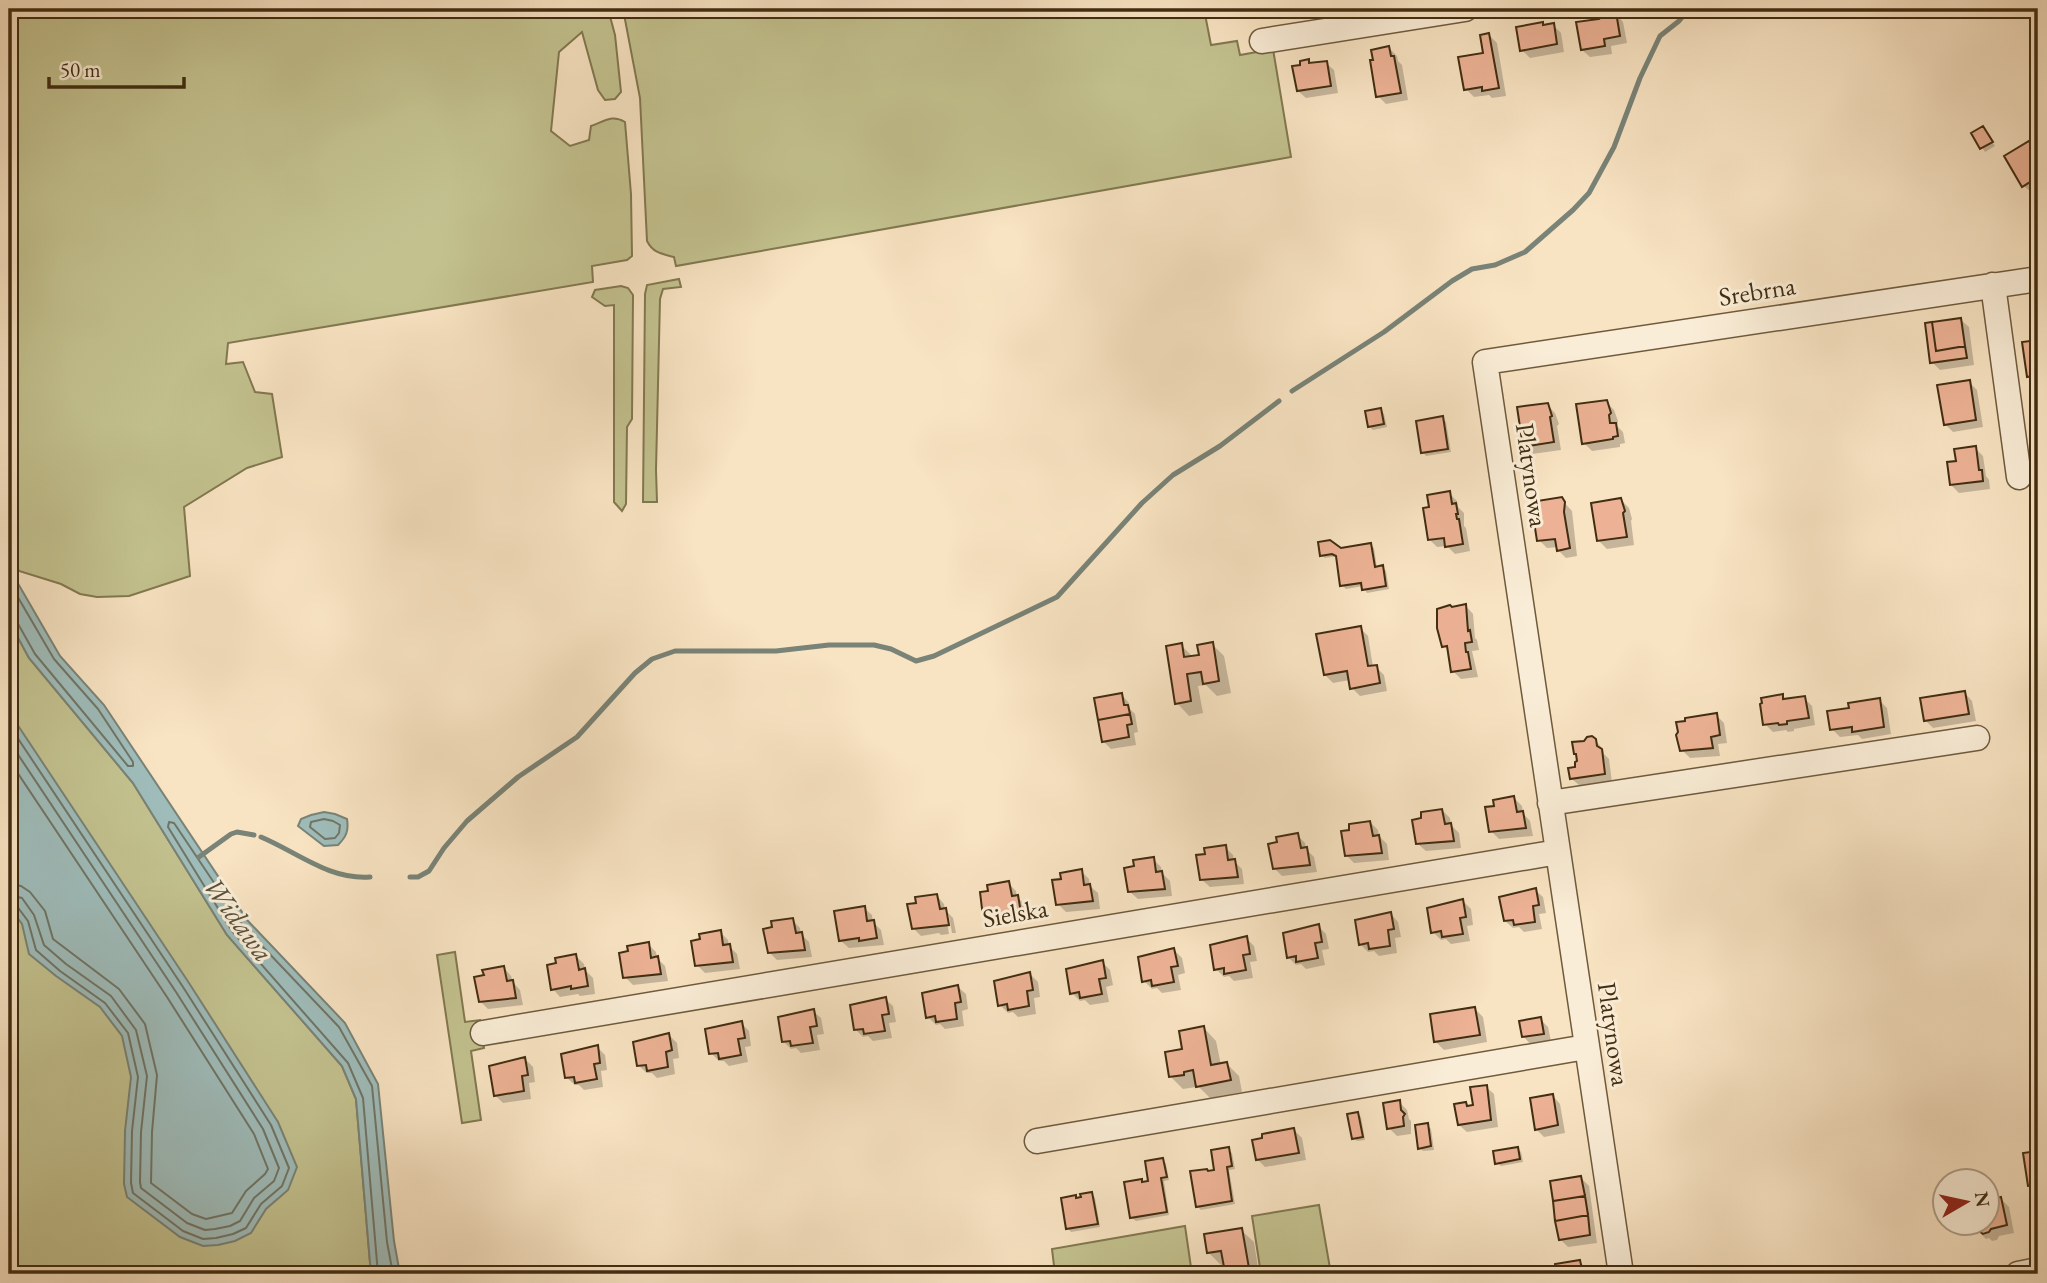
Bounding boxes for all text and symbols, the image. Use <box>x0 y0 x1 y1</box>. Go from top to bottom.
scale bar <box>49 46 184 90</box>
text: 50 m <box>60 56 101 83</box>
street label: Srebrna <box>1716 268 1798 314</box>
street label: Platynowa <box>1508 421 1556 530</box>
water label: Widawa <box>196 869 282 969</box>
street label: Sielska <box>980 890 1051 935</box>
street label: Platynowa <box>1590 980 1638 1089</box>
north arrow <box>1932 1168 2002 1238</box>
text: N <box>1969 1190 1996 1210</box>

